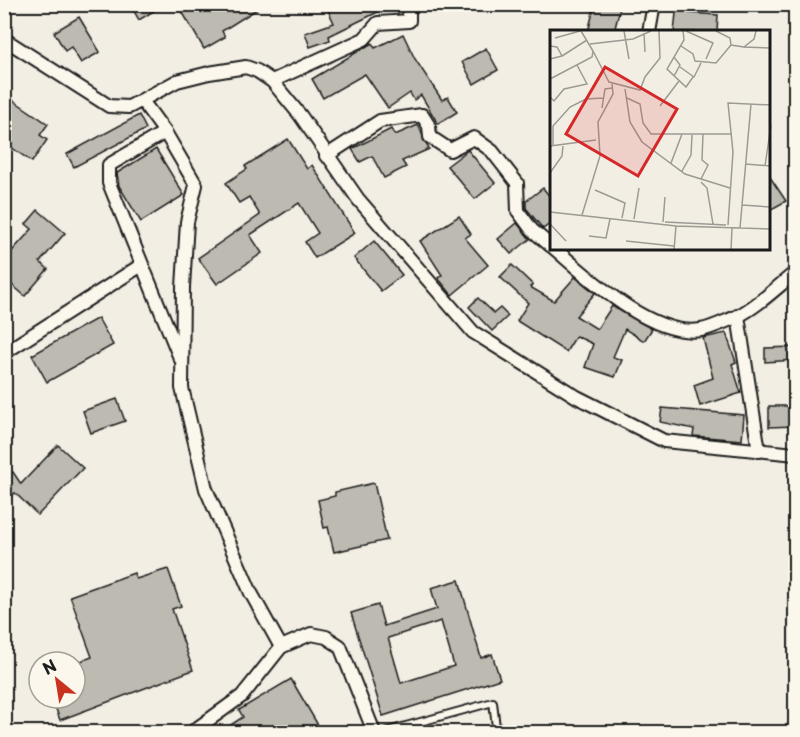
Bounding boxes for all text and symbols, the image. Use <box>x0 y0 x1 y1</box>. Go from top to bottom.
inset map <box>550 30 770 250</box>
north arrow <box>27 650 87 710</box>
text: N <box>38 653 60 680</box>

